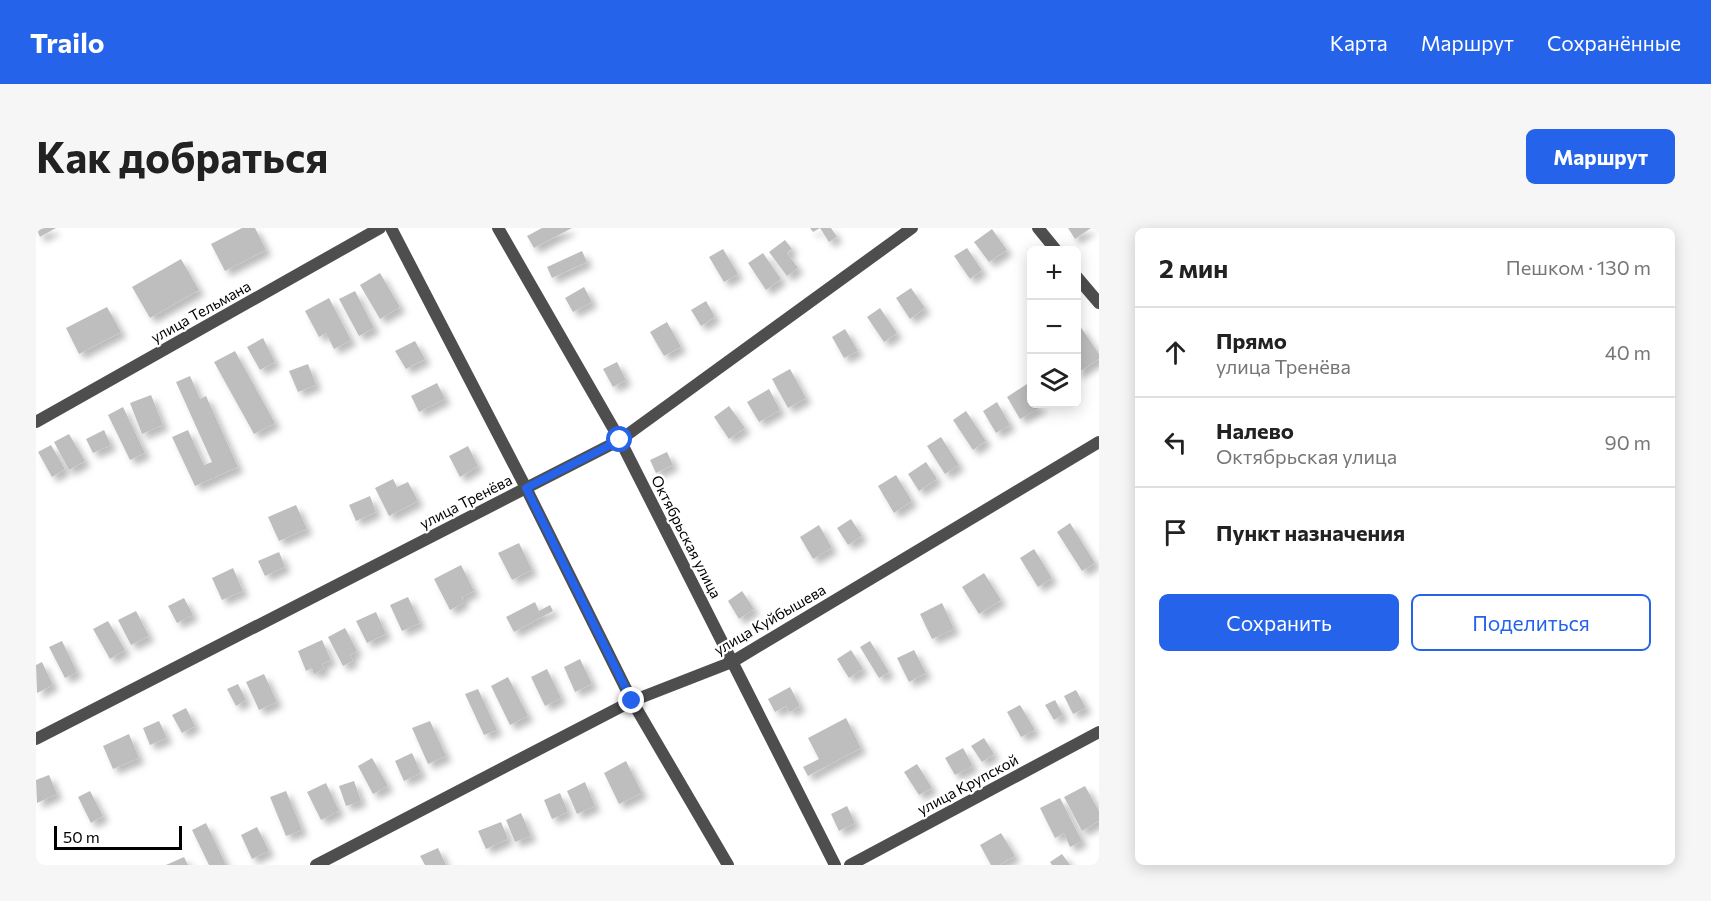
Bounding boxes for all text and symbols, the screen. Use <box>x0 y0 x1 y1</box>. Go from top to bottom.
text: Trailo <box>30 25 105 59</box>
text: Карта <box>1330 30 1388 55</box>
text: Маршрут <box>1421 30 1514 55</box>
text: Сохранённые <box>1547 30 1681 55</box>
button: Маршрут <box>1526 129 1675 184</box>
text: Как добраться <box>36 130 328 182</box>
map controls <box>1027 246 1081 408</box>
button: + <box>1027 246 1081 300</box>
text: 2 мин <box>1159 252 1228 283</box>
text: Пешком · 130 m <box>1506 255 1651 279</box>
street label: улица Тельмана <box>147 276 254 346</box>
button: − <box>1027 300 1081 354</box>
text: Прямо <box>1216 327 1287 354</box>
icon: ahead <box>1159 336 1192 369</box>
text: 40 m <box>1605 340 1651 364</box>
button: layers <box>1027 354 1081 408</box>
text: улица Тренёва <box>1216 354 1351 378</box>
text: Налево <box>1216 417 1294 444</box>
route start <box>606 426 632 452</box>
icon: left <box>1159 426 1192 459</box>
text: 90 m <box>1605 430 1651 454</box>
text: Октябрьская улица <box>1216 444 1397 468</box>
street label: улица Тренёва <box>416 470 515 532</box>
street label: Октябрьская улица <box>648 472 726 601</box>
icon: arrive <box>1159 516 1192 549</box>
text: Пункт назначения <box>1216 519 1405 546</box>
street label: улица Куйбышева <box>710 580 829 658</box>
button: Сохранить <box>1159 594 1399 651</box>
button: Поделиться <box>1411 594 1651 651</box>
route end <box>618 687 644 713</box>
street label: улица Крупской <box>914 750 1021 818</box>
scale bar <box>54 823 182 850</box>
text: 50 m <box>63 827 100 846</box>

